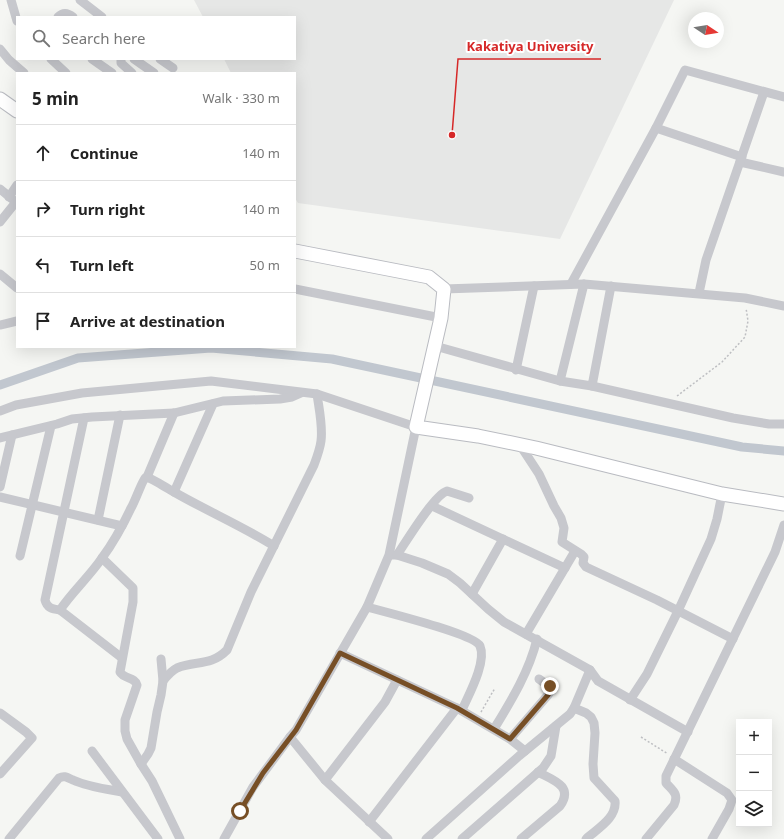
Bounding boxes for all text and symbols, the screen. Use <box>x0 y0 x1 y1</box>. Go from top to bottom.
north arrow <box>688 12 724 48</box>
search box <box>16 16 296 60</box>
icon: search <box>30 27 52 49</box>
text: Search here <box>62 28 145 48</box>
callout: Kakatiya University <box>458 34 601 59</box>
text: Kakatiya University <box>466 37 594 55</box>
text: 5 min <box>32 87 79 110</box>
text: Walk · 330 m <box>202 89 280 107</box>
icon: ahead <box>32 142 54 164</box>
text: Continue <box>70 143 138 163</box>
text: 140 m <box>242 144 280 162</box>
icon: right <box>32 198 54 220</box>
text: Turn right <box>70 199 145 219</box>
text: 140 m <box>242 200 280 218</box>
icon: left <box>32 254 54 276</box>
text: Turn left <box>70 255 134 275</box>
text: 50 m <box>250 256 280 274</box>
icon: arrive <box>32 310 54 332</box>
text: Arrive at destination <box>70 311 225 331</box>
route end <box>541 677 559 695</box>
map controls <box>736 719 772 827</box>
button: + <box>736 719 772 755</box>
button: − <box>736 755 772 791</box>
button: layers <box>736 791 772 827</box>
route start <box>231 802 249 820</box>

